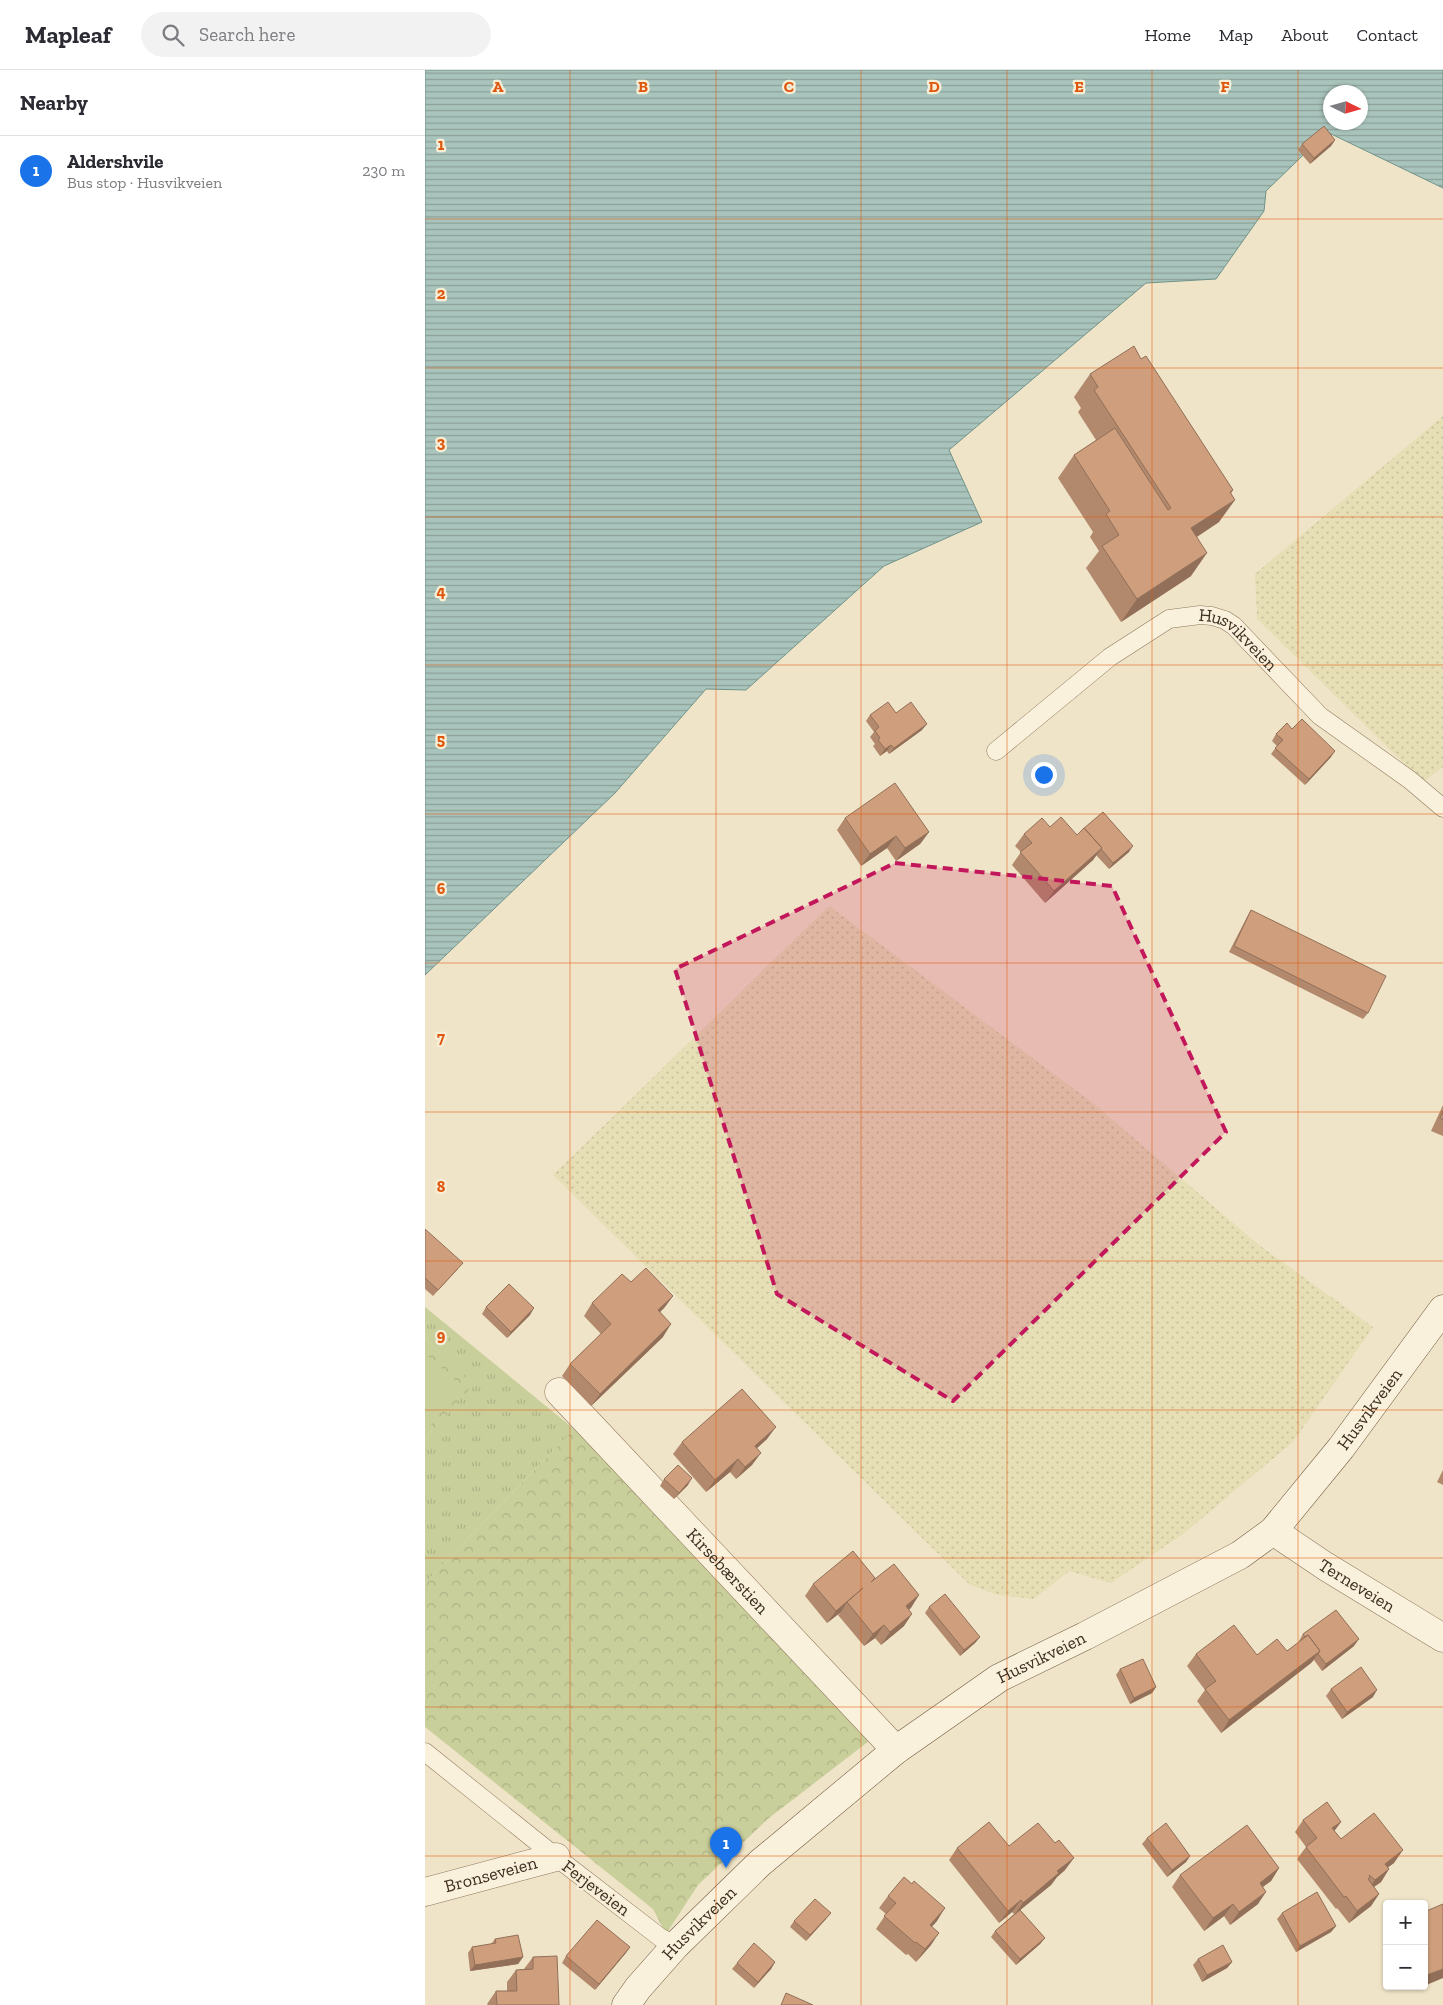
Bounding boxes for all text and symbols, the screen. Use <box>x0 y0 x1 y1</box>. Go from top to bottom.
search box <box>141 12 491 57</box>
text: Mapleaf <box>25 20 111 49</box>
icon: search <box>159 21 187 49</box>
text: Search here <box>199 23 295 46</box>
text: Home <box>1144 24 1191 46</box>
text: Map <box>1219 24 1253 46</box>
text: About <box>1281 24 1328 46</box>
text: Contact <box>1356 24 1418 46</box>
text: A <box>493 77 504 96</box>
text: B <box>638 77 648 96</box>
text: C <box>784 77 794 96</box>
text: D <box>928 77 940 96</box>
text: E <box>1074 77 1084 96</box>
text: F <box>1220 77 1230 96</box>
north arrow <box>1323 85 1368 130</box>
text: Nearby <box>20 90 88 115</box>
text: 1 <box>438 135 445 154</box>
text: Aldershvile <box>67 150 163 173</box>
text: 1 <box>33 161 39 180</box>
text: 230 m <box>362 161 405 180</box>
text: Bus stop · Husvikveien <box>67 173 222 192</box>
text: 2 <box>437 284 446 303</box>
text: 3 <box>437 433 446 452</box>
text: 4 <box>436 582 446 601</box>
street label: Husvikveien <box>1198 604 1283 676</box>
text: 5 <box>437 730 445 749</box>
your location <box>1031 762 1057 788</box>
text: 6 <box>437 879 446 898</box>
text: 7 <box>437 1028 445 1047</box>
text: 8 <box>437 1177 446 1196</box>
text: 9 <box>437 1326 446 1345</box>
street label: Husvikveien <box>1332 1363 1407 1454</box>
street label: Kirsebærstien <box>682 1524 774 1619</box>
street label: Terneveien <box>1314 1554 1400 1617</box>
street label: Husvikveien <box>993 1626 1090 1688</box>
pin: 1 <box>710 1827 742 1868</box>
street label: Bronseveien <box>442 1851 540 1897</box>
street label: Ferjeveien <box>558 1855 635 1921</box>
street label: Husvikveien <box>657 1881 741 1964</box>
map controls <box>1383 1900 1428 1990</box>
button: + <box>1383 1900 1428 1945</box>
button: − <box>1383 1945 1428 1990</box>

